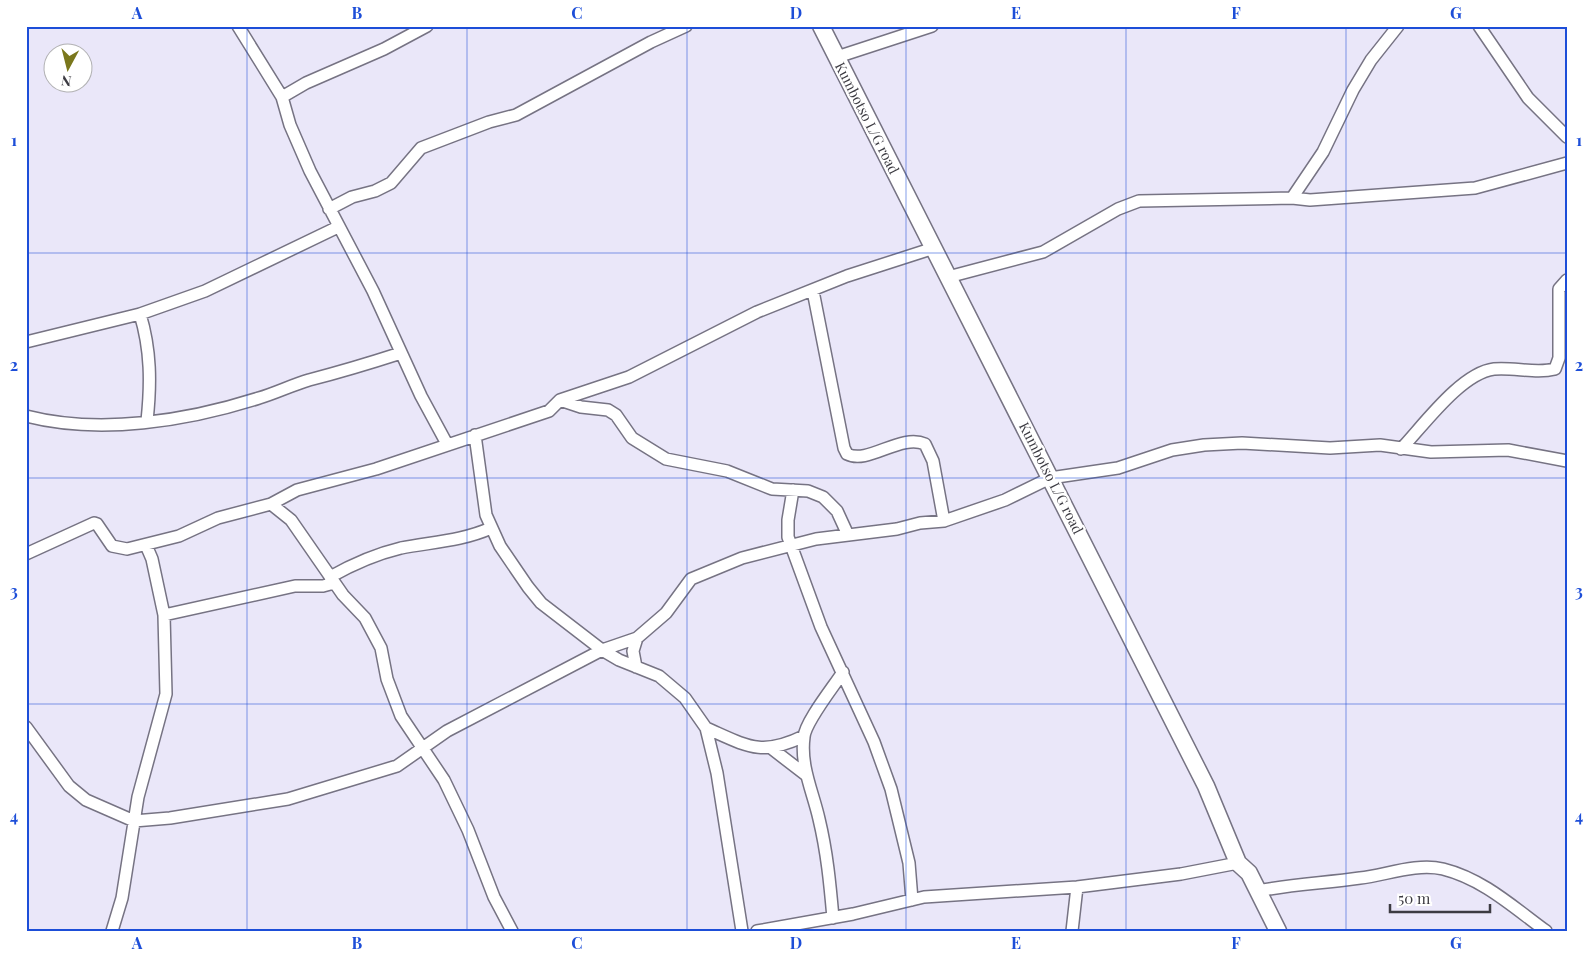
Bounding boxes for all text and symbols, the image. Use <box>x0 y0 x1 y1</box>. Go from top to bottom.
text: A <box>131 2 143 23</box>
text: B <box>352 2 363 23</box>
text: C <box>571 2 583 23</box>
text: D <box>790 2 802 23</box>
text: E <box>1011 2 1021 23</box>
text: F <box>1231 2 1241 23</box>
text: G <box>1450 2 1462 23</box>
north arrow <box>42 42 92 92</box>
street label: Kumbotso L/G road <box>831 59 904 177</box>
text: N <box>60 71 73 91</box>
text: 1 <box>11 129 17 150</box>
text: 1 <box>1576 129 1582 150</box>
text: 2 <box>10 354 18 375</box>
text: 2 <box>1575 354 1583 375</box>
street label: Kumbotso L/G road <box>1015 419 1088 537</box>
text: 3 <box>10 580 18 601</box>
text: 3 <box>1575 580 1583 601</box>
text: 4 <box>10 805 18 826</box>
text: 4 <box>1575 805 1583 826</box>
scale bar <box>1390 882 1490 914</box>
text: 50 m <box>1398 888 1431 908</box>
text: A <box>131 932 143 953</box>
text: B <box>352 932 363 953</box>
text: C <box>571 932 583 953</box>
text: D <box>790 932 802 953</box>
text: E <box>1011 932 1021 953</box>
text: F <box>1231 932 1241 953</box>
text: G <box>1450 932 1462 953</box>

